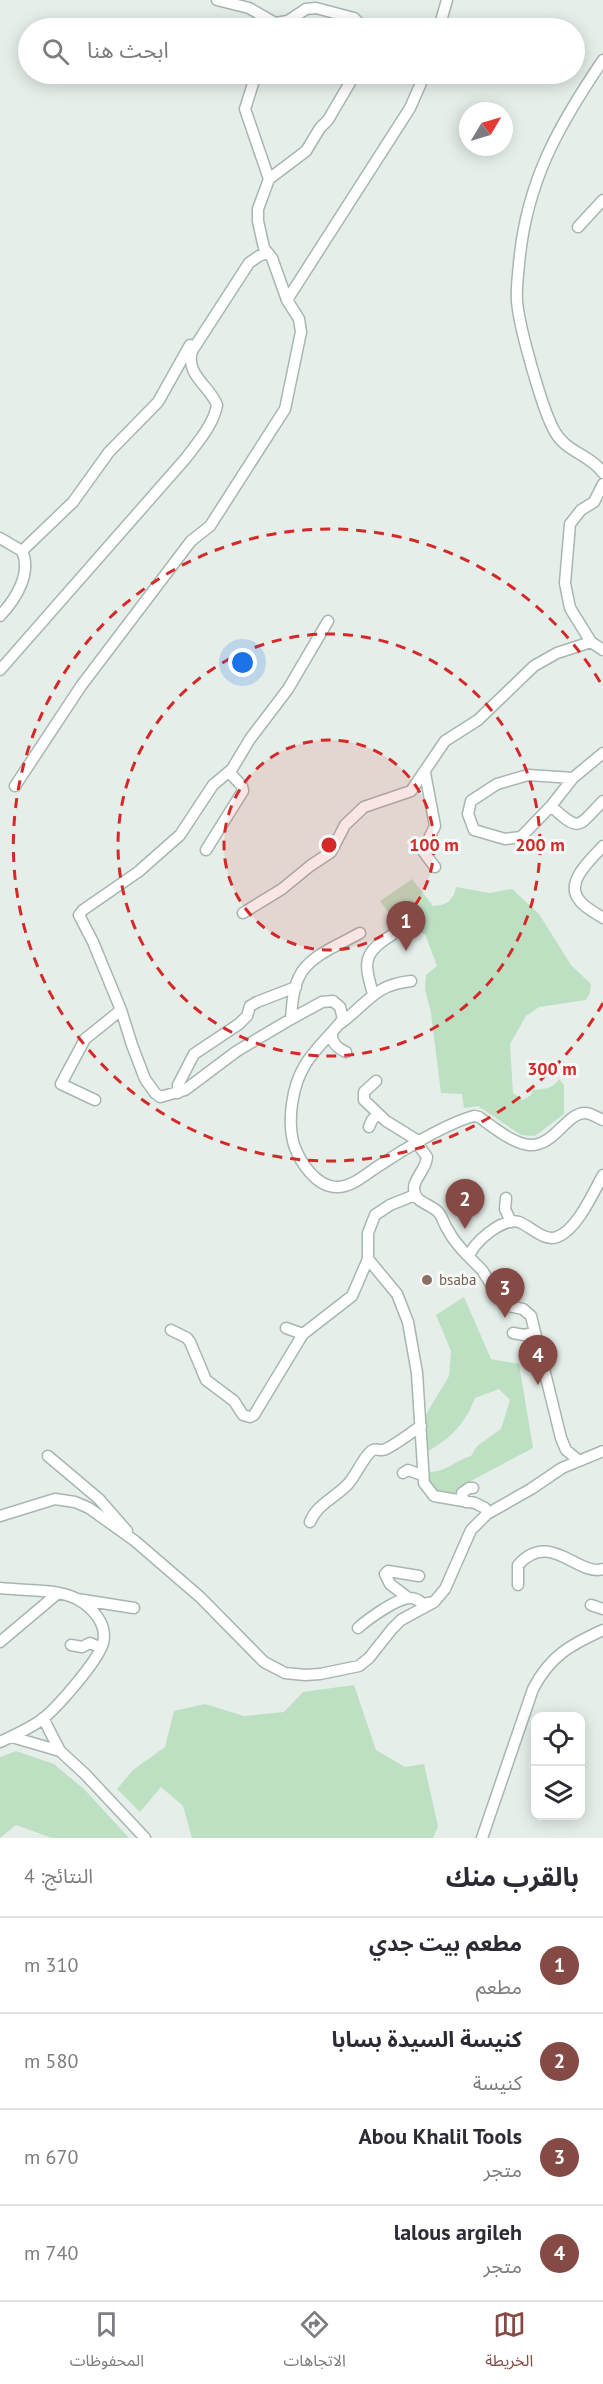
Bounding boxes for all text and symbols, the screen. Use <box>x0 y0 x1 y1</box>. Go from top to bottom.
search box <box>18 18 585 84</box>
icon: search <box>39 35 72 68</box>
text: ابحث هنا <box>87 36 169 64</box>
north arrow <box>459 102 513 156</box>
your location <box>228 648 257 677</box>
text: 100 m <box>409 833 459 856</box>
text: 200 m <box>515 833 565 856</box>
centre of rings <box>319 835 339 855</box>
pin: 1 <box>386 902 426 951</box>
text: 300 m <box>527 1057 577 1080</box>
pin: 2 <box>446 1180 484 1229</box>
pin: 3 <box>486 1268 524 1318</box>
place label: bsaba <box>439 1270 476 1289</box>
marker: bsaba <box>420 1273 434 1287</box>
pin: 4 <box>518 1336 558 1385</box>
map controls <box>531 1712 585 1820</box>
button: locate <box>531 1712 585 1766</box>
button: layers <box>531 1766 585 1820</box>
text: بالقرب منك <box>446 1860 579 1893</box>
text: النتائج: 4 <box>24 1863 93 1889</box>
text: مطعم بيت جدي <box>369 1929 522 1957</box>
text: 310 m <box>24 1952 78 1978</box>
text: 1 <box>554 1952 565 1978</box>
text: مطعم <box>476 1974 522 2000</box>
text: كنيسة السيدة بسابا <box>332 2025 522 2053</box>
text: 580 m <box>24 2048 78 2074</box>
text: 2 <box>554 2048 565 2074</box>
text: كنيسة <box>473 2070 522 2096</box>
text: Abou Khalil Tools <box>358 2122 522 2150</box>
text: 670 m <box>24 2144 78 2170</box>
text: 3 <box>554 2144 565 2170</box>
text: متجر <box>483 2157 522 2183</box>
text: lalous argileh <box>394 2218 522 2246</box>
text: 740 m <box>24 2240 78 2266</box>
text: 4 <box>554 2240 565 2266</box>
text: متجر <box>483 2253 522 2279</box>
tab: المحفوظات <box>70 2308 144 2378</box>
tab: الاتجاهات <box>283 2308 346 2378</box>
tab: الخريطة <box>485 2308 533 2378</box>

